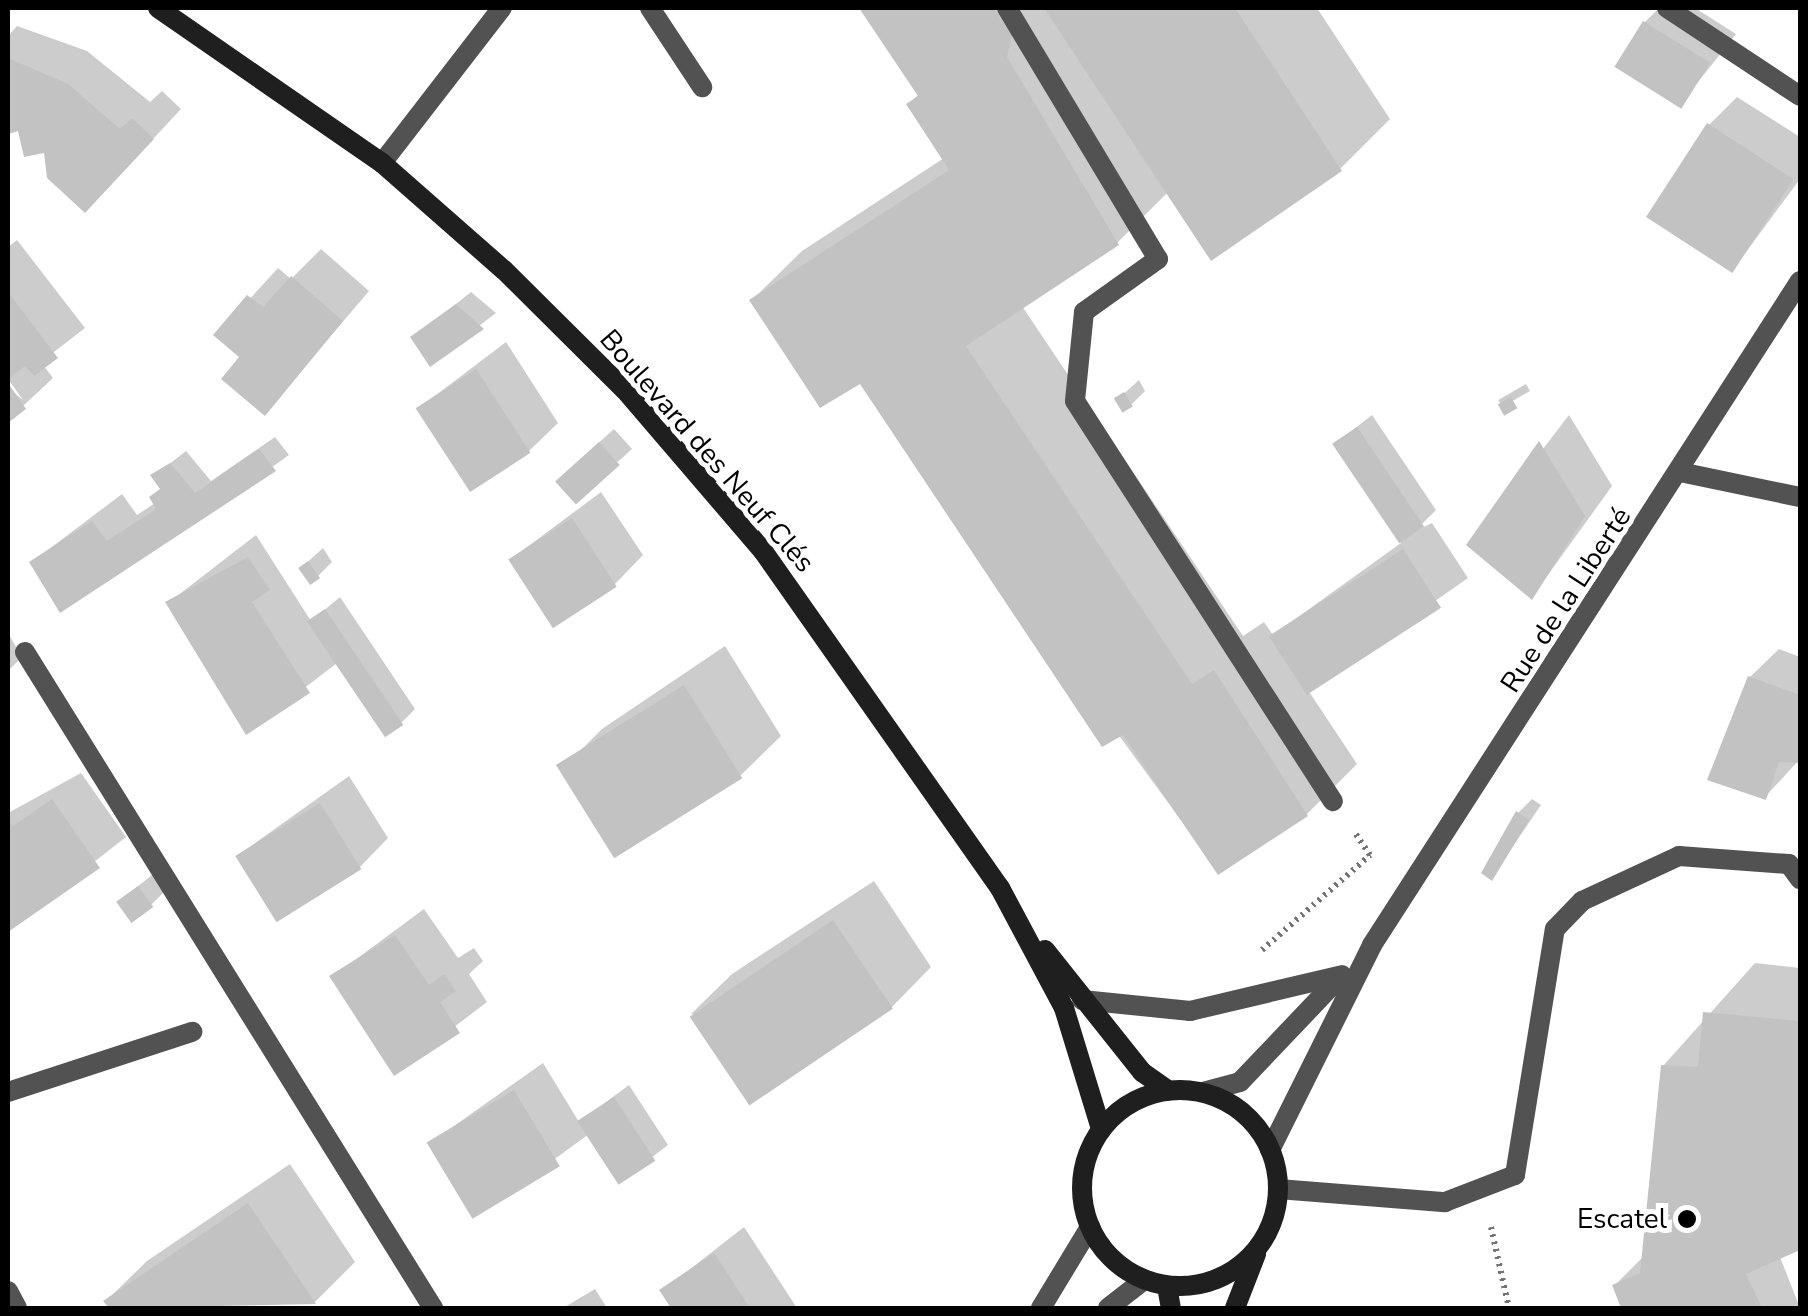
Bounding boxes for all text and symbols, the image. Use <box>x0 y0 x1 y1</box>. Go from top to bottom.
street label: Boulevard des Neuf Clés <box>592 323 822 579</box>
street label: Rue de la Liberté <box>1494 501 1638 699</box>
place label: Escatel <box>1577 1202 1667 1236</box>
marker: Escatel <box>1676 1208 1698 1230</box>

